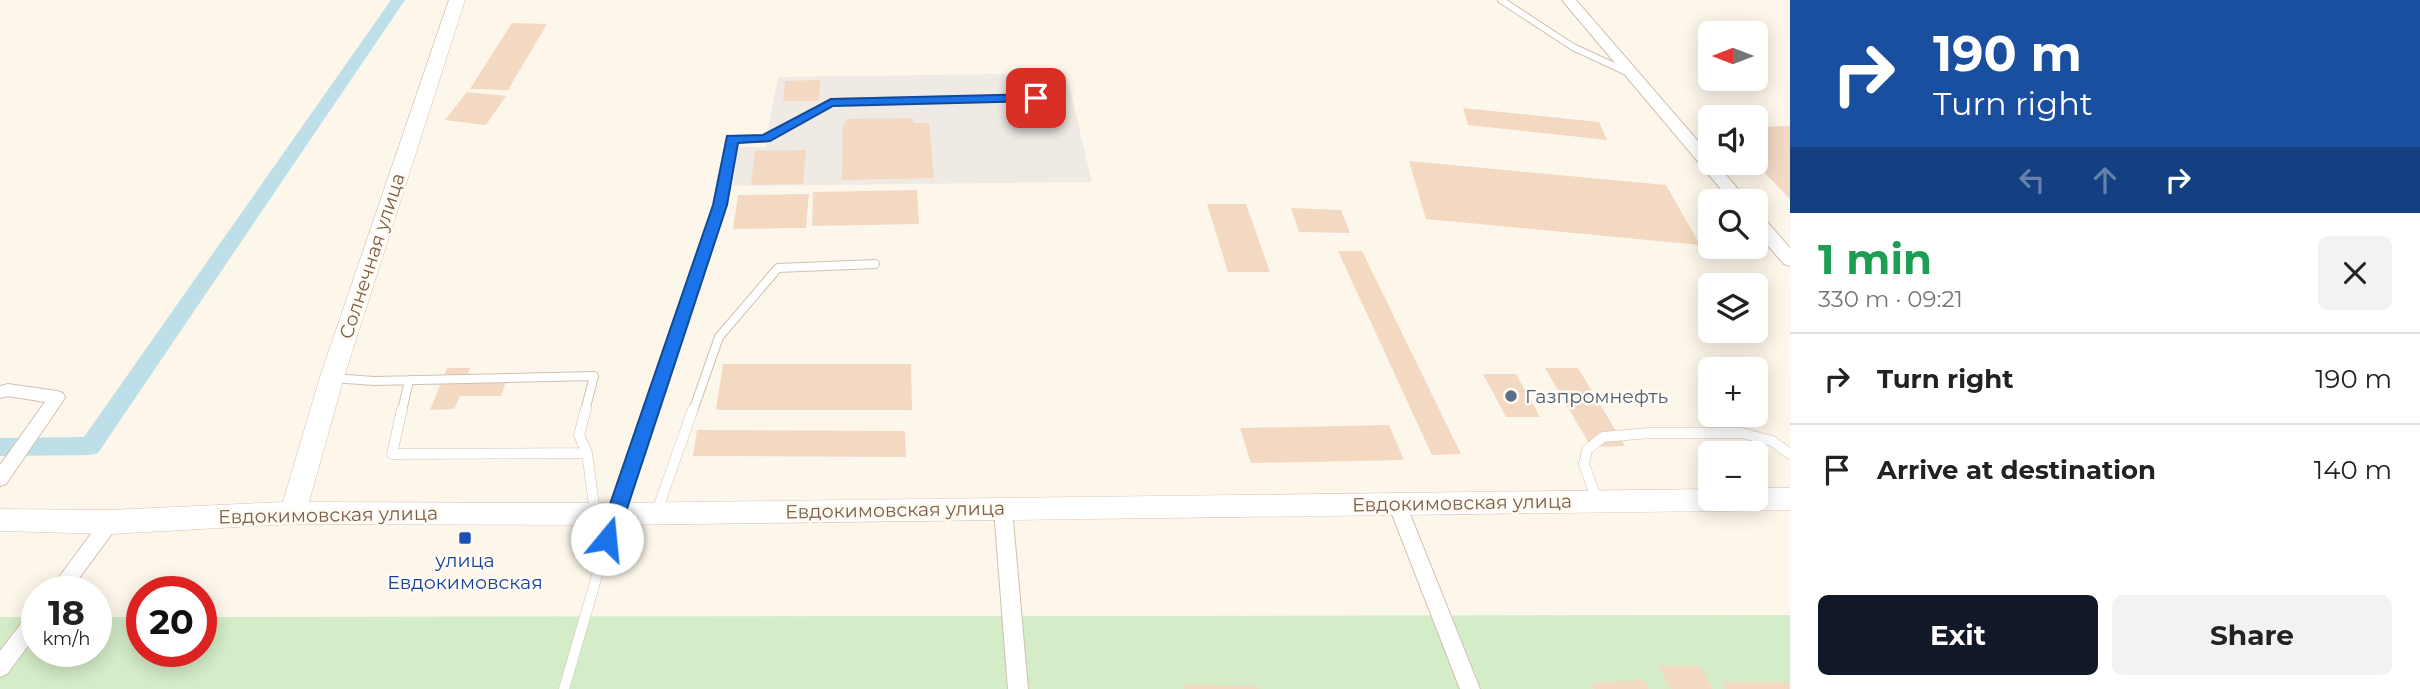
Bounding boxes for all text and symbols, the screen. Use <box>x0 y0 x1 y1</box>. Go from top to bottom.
north arrow <box>1698 21 1768 91</box>
map controls <box>1698 21 1768 511</box>
text: 190 m <box>1933 24 2082 83</box>
icon: right <box>1818 28 1909 119</box>
pin <box>1006 68 1066 128</box>
icon: arrive <box>1017 79 1055 117</box>
text: Turn right <box>1933 84 2093 123</box>
button: sound <box>1698 105 1768 175</box>
icon: left <box>2013 161 2051 199</box>
icon: ahead <box>2086 161 2124 199</box>
icon: right <box>2159 161 2197 199</box>
street label: Солнечная улица <box>334 170 410 342</box>
button: search <box>1698 189 1768 259</box>
text: 1 min <box>1818 233 1932 285</box>
button: close <box>2318 236 2392 310</box>
button: layers <box>1698 273 1768 343</box>
text: 330 m · 09:21 <box>1818 285 1963 313</box>
button: + <box>1698 357 1768 427</box>
icon: right <box>1818 360 1856 398</box>
text: Turn right <box>1877 363 2013 395</box>
text: 190 m <box>2315 363 2392 395</box>
place label: Газпромнефть <box>1525 385 1669 408</box>
marker: Газпромнефть <box>1503 388 1519 404</box>
button: − <box>1698 441 1768 511</box>
icon: arrive <box>1818 451 1856 489</box>
text: Arrive at destination <box>1877 454 2156 486</box>
text: 140 m <box>2314 454 2392 486</box>
street label: Евдокимовская улица <box>1352 490 1572 516</box>
street label: Евдокимовская улица <box>785 497 1005 523</box>
street label: Евдокимовская улица <box>218 502 438 528</box>
position arrow <box>570 502 644 576</box>
marker: улица Евдокимовская <box>457 530 473 546</box>
place label: улица Евдокимовская <box>387 549 543 594</box>
speed limit sign: 20 <box>126 576 217 667</box>
text: 18 <box>48 591 85 634</box>
button: Exit <box>1818 595 2098 675</box>
button: Share <box>2112 595 2392 675</box>
text: km/h <box>42 628 91 650</box>

